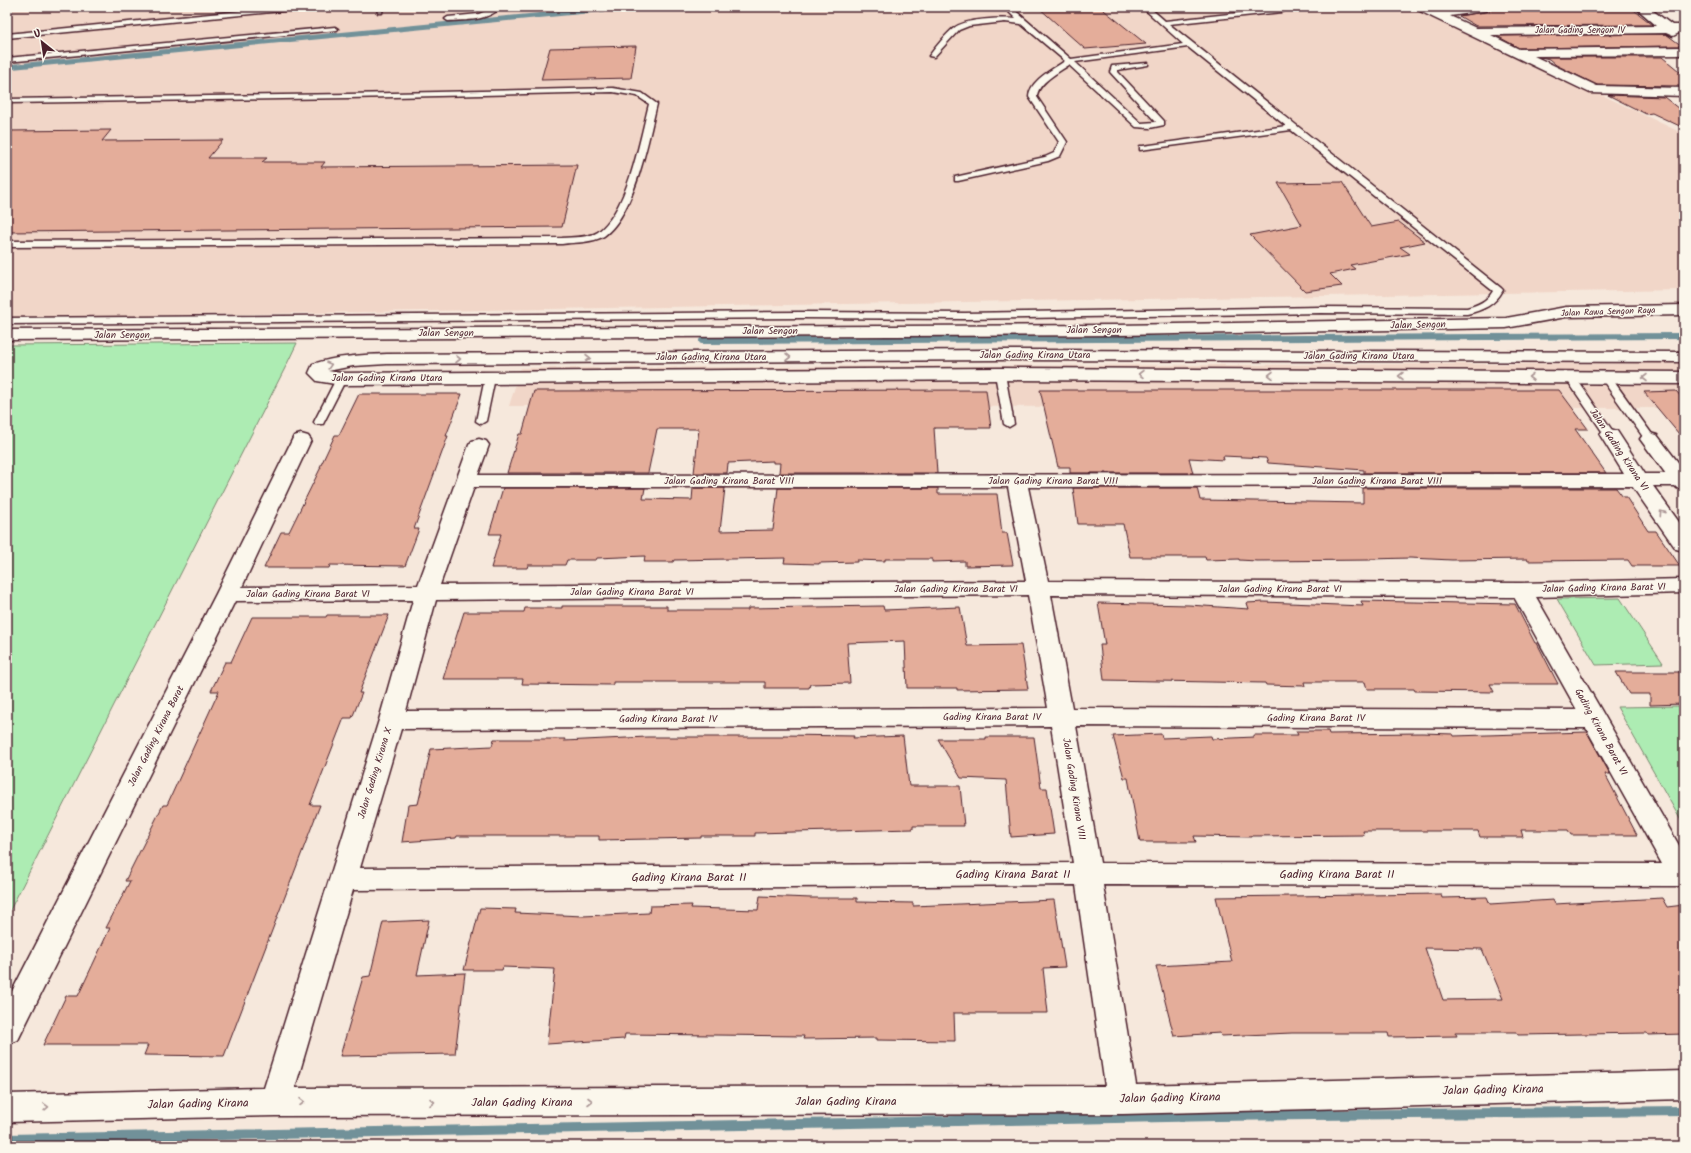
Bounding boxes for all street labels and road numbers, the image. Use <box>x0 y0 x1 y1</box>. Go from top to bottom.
street label: Jalan Gading Sengon IV <box>1535 23 1626 38</box>
street label: Jalan Rawa Sengon Raya <box>1560 303 1656 321</box>
street label: Jalan Sengon <box>1390 317 1446 333</box>
street label: Jalan Sengon <box>1066 322 1122 338</box>
street label: Jalan Sengon <box>742 323 798 339</box>
street label: Jalan Sengon <box>418 325 474 341</box>
street label: Jalan Sengon <box>94 327 150 343</box>
street label: Jalan Gading Kirana Utara <box>980 347 1091 363</box>
street label: Jalan Gading Kirana Utara <box>1304 348 1415 364</box>
street label: Jalan Gading Kirana Utara <box>656 349 767 365</box>
street label: Jalan Gading Kirana Utara <box>332 370 443 386</box>
street label: Jalan Gading Kirana VI <box>1585 405 1653 495</box>
street label: Jalan Gading Kirana Barat VIII <box>664 473 794 489</box>
street label: Jalan Gading Kirana Barat VIII <box>988 473 1118 489</box>
street label: Jalan Gading Kirana Barat VIII <box>1312 473 1442 489</box>
street label: Jalan Gading Kirana Barat VI <box>1542 579 1666 597</box>
street label: Jalan Gading Kirana Barat VI <box>894 581 1018 597</box>
street label: Jalan Gading Kirana Barat VI <box>1218 581 1342 597</box>
street label: Jalan Gading Kirana Barat VI <box>570 584 694 600</box>
street label: Jalan Gading Kirana Barat VI <box>246 586 370 602</box>
street label: Jalan Gading Kirana Barat <box>124 683 188 789</box>
street label: Gading Kirana Barat VI <box>1570 685 1632 779</box>
street label: Gading Kirana Barat IV <box>943 709 1042 725</box>
street label: Gading Kirana Barat IV <box>1267 710 1366 726</box>
street label: Gading Kirana Barat IV <box>619 711 718 727</box>
street label: Jalan Gading Kirana X <box>354 725 397 821</box>
street label: Jalan Gading Kirana VIII <box>1058 737 1090 841</box>
street label: Gading Kirana Barat II <box>956 865 1071 884</box>
street label: Gading Kirana Barat II <box>1280 865 1395 884</box>
street label: Gading Kirana Barat II <box>632 868 747 887</box>
street label: Jalan Gading Kirana <box>1442 1080 1544 1100</box>
street label: Jalan Gading Kirana <box>1119 1088 1221 1108</box>
street label: Jalan Gading Kirana <box>795 1092 897 1111</box>
street label: Jalan Gading Kirana <box>471 1093 573 1112</box>
street label: Jalan Gading Kirana <box>147 1094 249 1114</box>

